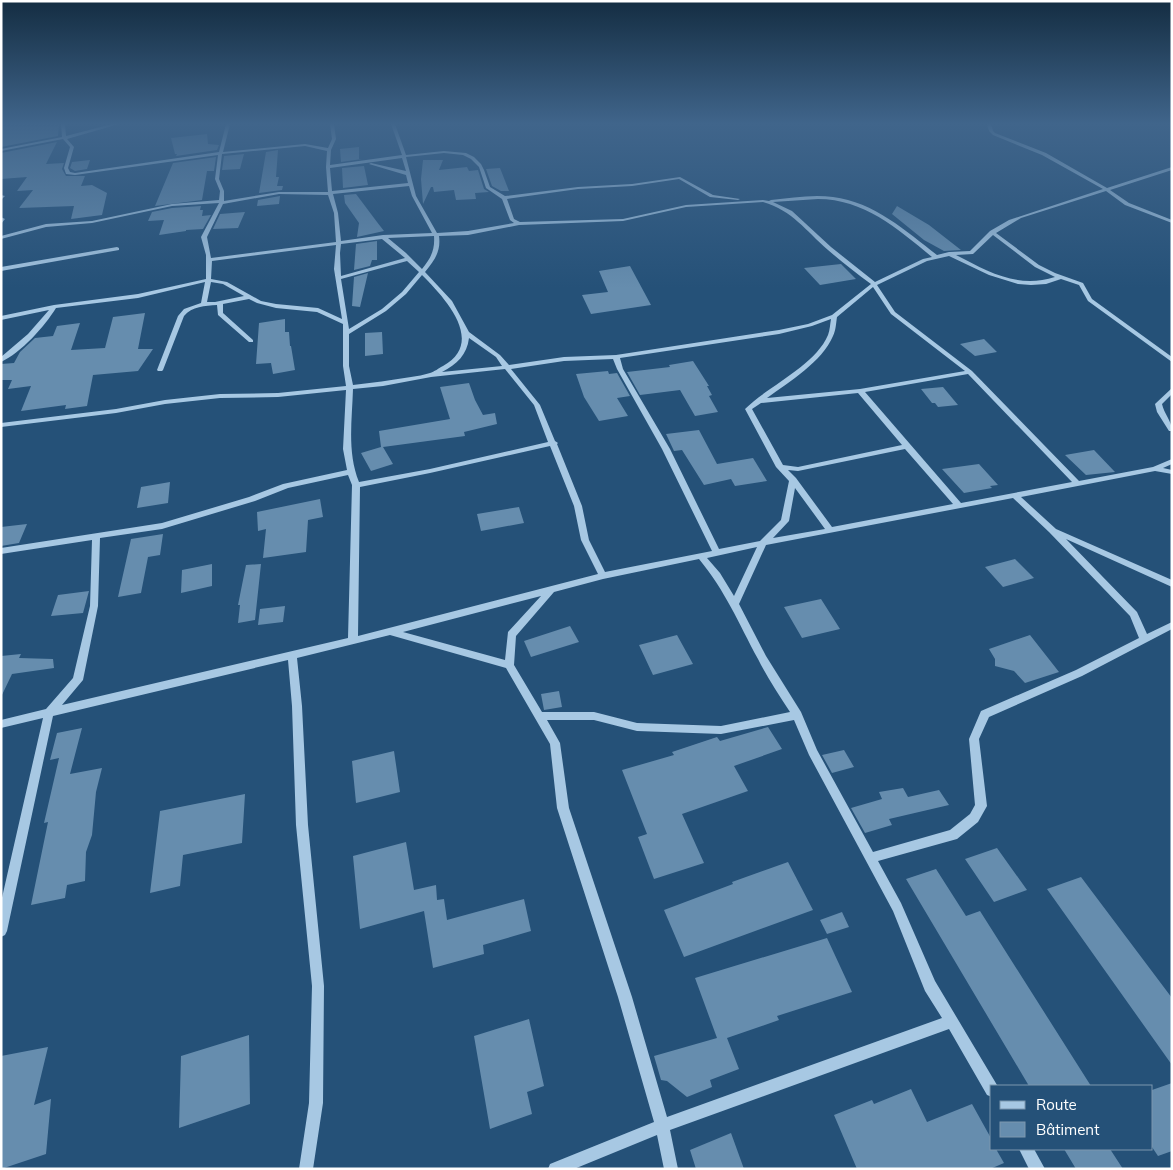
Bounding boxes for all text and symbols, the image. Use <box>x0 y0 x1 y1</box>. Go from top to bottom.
legend <box>990 1085 1153 1150</box>
text: Route <box>1036 1095 1077 1114</box>
text: Bâtiment <box>1036 1120 1099 1139</box>

